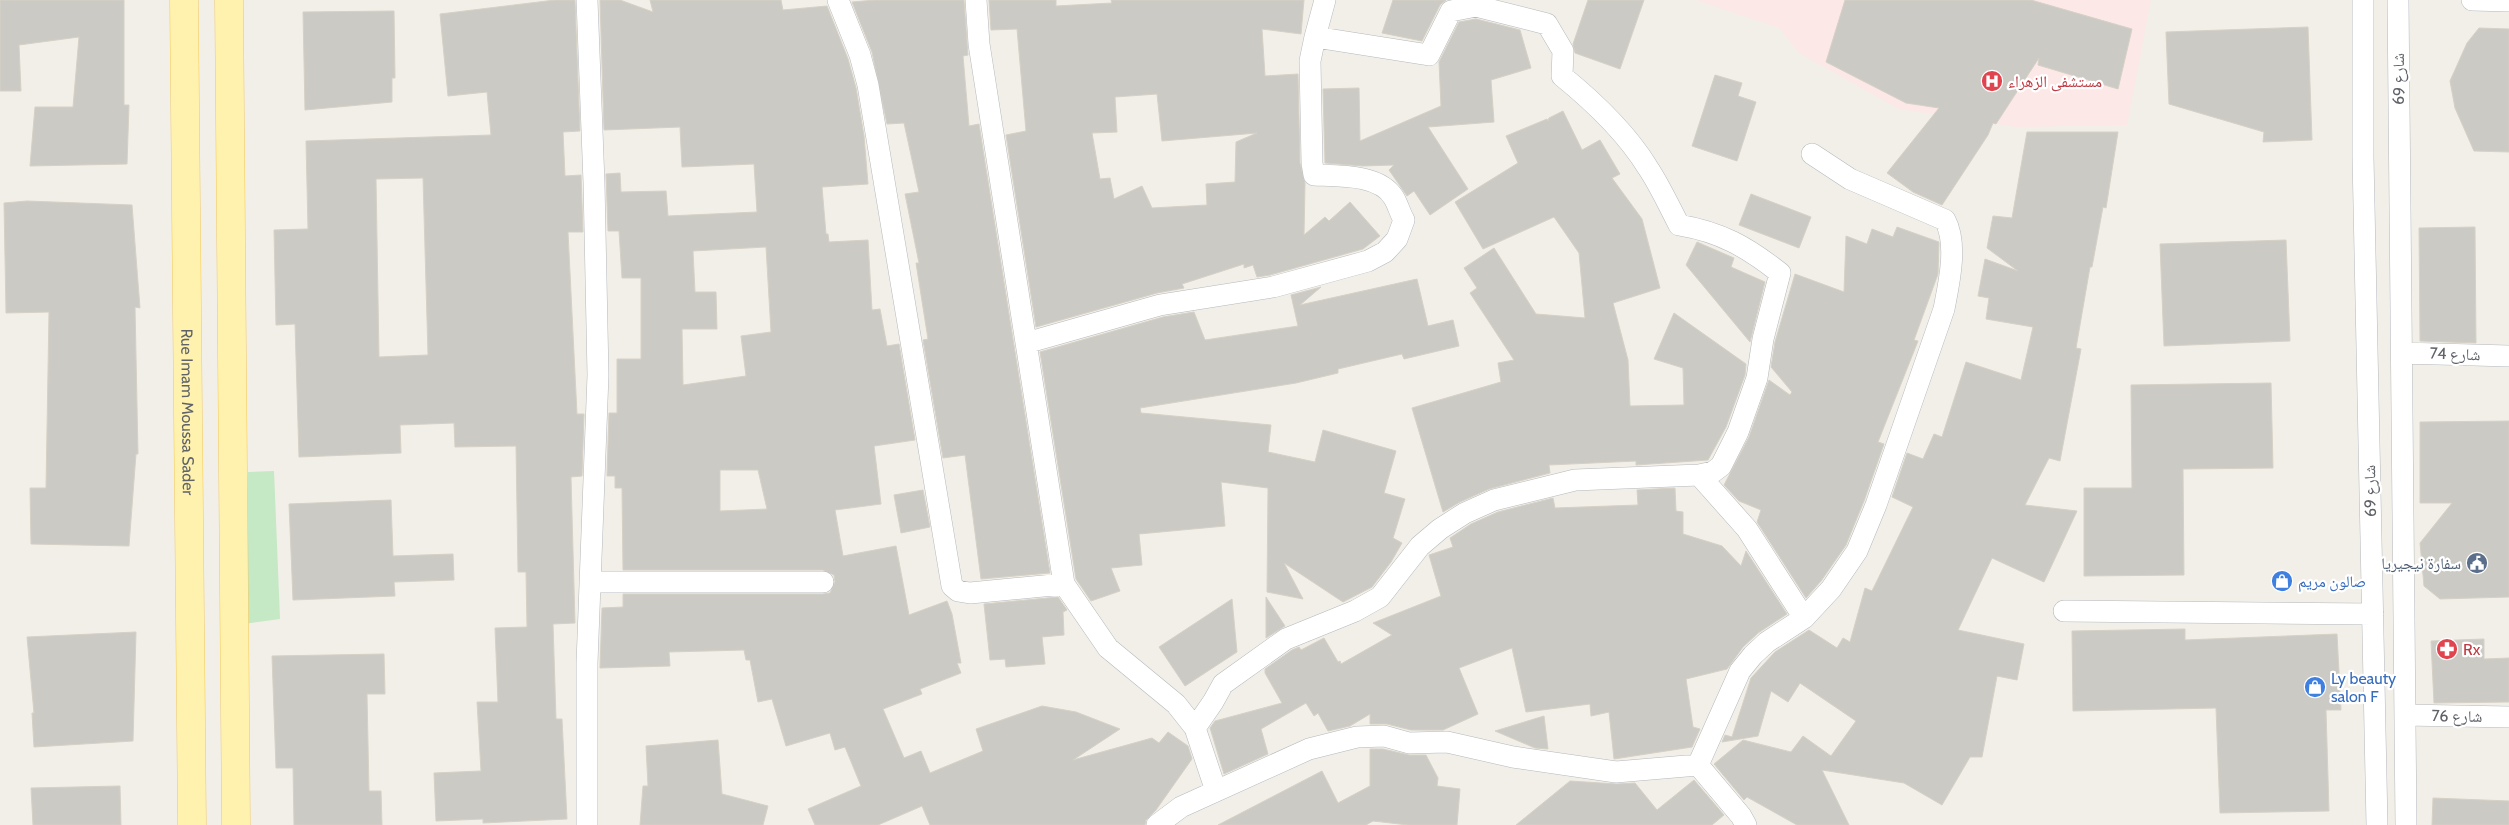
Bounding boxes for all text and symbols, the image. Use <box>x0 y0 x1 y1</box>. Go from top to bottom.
street label: شارع 69 <box>2389 53 2409 105</box>
hospital icon: مستشفى الزهراء <box>1980 69 2004 93</box>
place label: مستشفى الزهراء <box>2008 72 2102 92</box>
street label: Rue Imam Moussa Sader <box>178 329 198 496</box>
street label: شارع 74 <box>2429 344 2481 365</box>
street label: شارع 69 <box>2360 465 2381 517</box>
public building icon: سفارة نيجيريا <box>2465 551 2489 575</box>
place label: سفارة نيجيريا <box>2381 554 2461 573</box>
shop icon: صالون مريم <box>2270 569 2294 593</box>
place label: صالون مريم <box>2298 572 2366 592</box>
pharmacy icon: Rx <box>2435 637 2459 661</box>
place label: Rx <box>2463 640 2481 659</box>
place label: Ly beauty salon F <box>2331 669 2396 706</box>
shop icon: Ly beauty salon F <box>2303 675 2327 699</box>
street label: شارع 76 <box>2431 706 2483 727</box>

